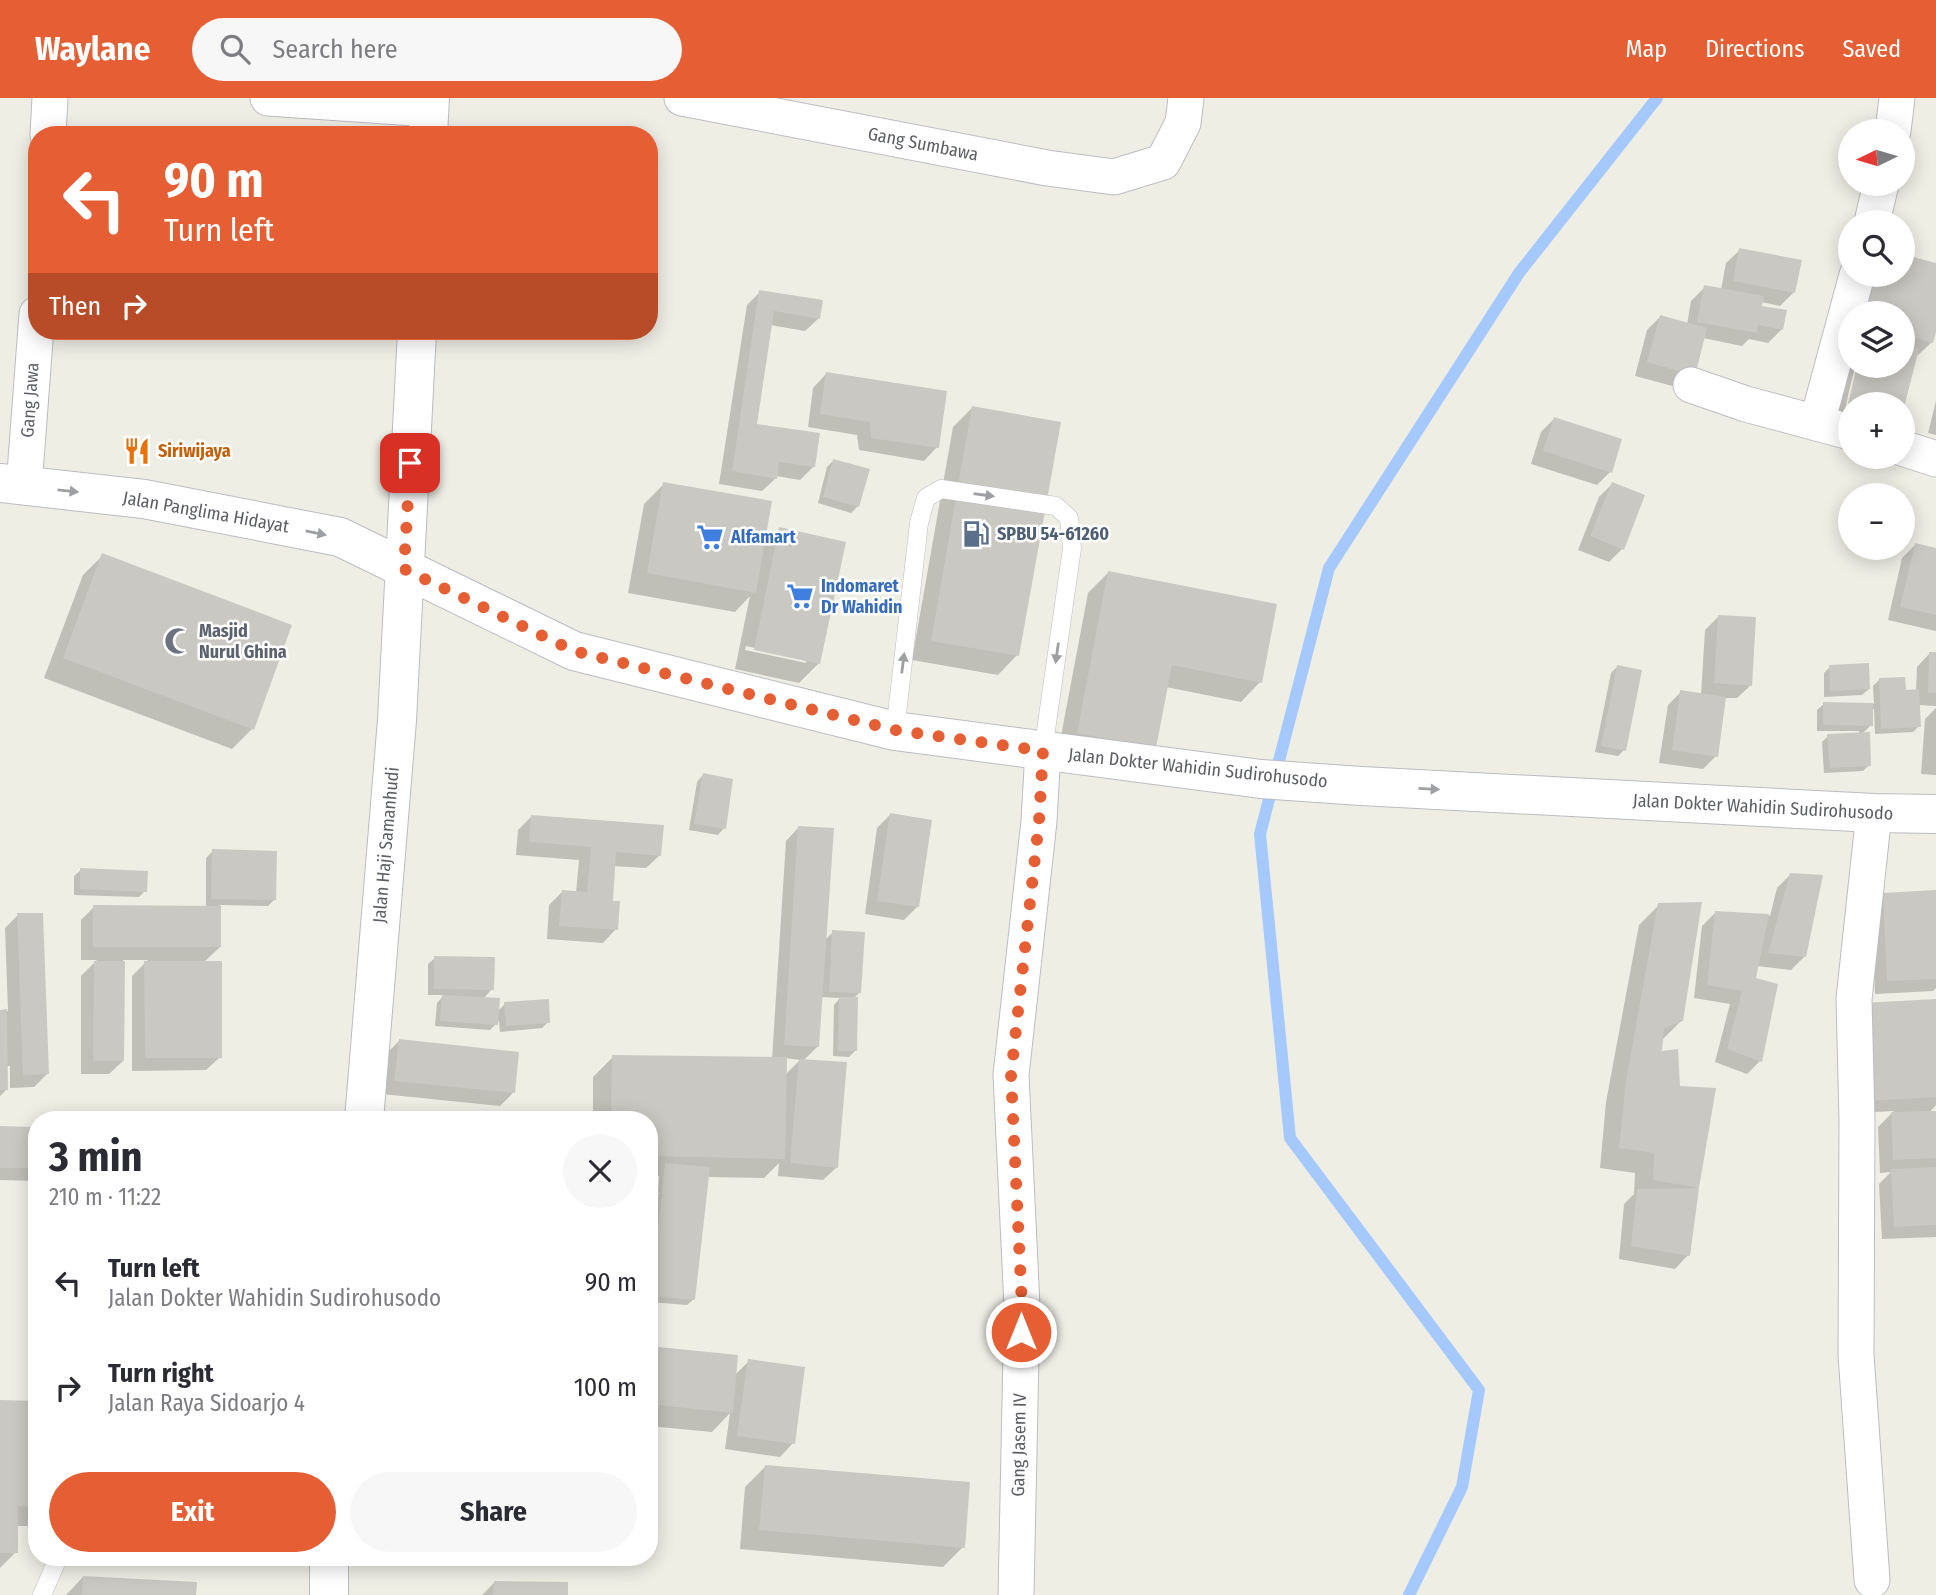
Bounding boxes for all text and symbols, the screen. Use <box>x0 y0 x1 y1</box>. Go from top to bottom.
search box <box>192 18 682 81</box>
text: Waylane <box>35 29 150 69</box>
icon: search <box>216 30 254 68</box>
text: Search here <box>272 34 398 65</box>
text: Map <box>1626 35 1667 63</box>
text: Directions <box>1705 35 1804 63</box>
text: Saved <box>1842 35 1901 63</box>
north arrow <box>1838 119 1914 196</box>
map controls <box>1838 119 1915 560</box>
street label: Gang Sumbawa <box>866 123 980 166</box>
text: 90 m <box>164 151 264 210</box>
icon: left <box>49 154 140 245</box>
button: search <box>1838 210 1915 287</box>
text: Turn left <box>164 211 274 249</box>
icon: right <box>115 287 153 325</box>
text: Then <box>49 291 101 322</box>
button: layers <box>1838 301 1915 378</box>
street label: Gang Jawa <box>16 361 44 438</box>
button: + <box>1838 392 1915 469</box>
pin <box>380 433 440 493</box>
restaurant icon: Siriwijaya <box>122 436 152 466</box>
place label: Siriwijaya <box>158 440 231 462</box>
icon: arrive <box>391 444 429 482</box>
button: − <box>1838 483 1915 560</box>
one-way arrow <box>57 485 79 496</box>
street label: Jalan Panglima Hidayat <box>121 487 291 537</box>
one-way arrow <box>973 490 995 501</box>
fuel station icon: SPBU 54-61260 <box>961 519 991 549</box>
supermarket icon: Alfamart <box>695 522 725 552</box>
place label: SPBU 54-61260 <box>997 523 1109 545</box>
place label: Alfamart <box>730 526 796 548</box>
one-way arrow <box>305 527 327 538</box>
place label: Indomaret Dr Wahidin <box>821 575 902 618</box>
supermarket icon: Indomaret Dr Wahidin <box>785 581 815 611</box>
place label: Masjid Nurul Ghina <box>199 620 287 663</box>
mosque icon: Masjid Nurul Ghina <box>163 626 193 656</box>
one-way arrow <box>1052 642 1063 664</box>
one-way arrow <box>898 652 909 674</box>
street label: Jalan Dokter Wahidin Sudirohusodo <box>1067 743 1329 793</box>
street label: Jalan Haji Samanhudi <box>368 766 404 924</box>
one-way arrow <box>1418 784 1440 795</box>
street label: Jalan Dokter Wahidin Sudirohusodo <box>1632 789 1894 825</box>
text: 3 min <box>49 1132 143 1182</box>
button: close <box>563 1134 637 1208</box>
text: 210 m · 11:22 <box>49 1183 161 1211</box>
text: Turn left <box>108 1253 200 1284</box>
icon: left <box>49 1264 87 1302</box>
text: 90 m <box>585 1267 637 1298</box>
text: Jalan Dokter Wahidin Sudirohusodo <box>108 1284 441 1312</box>
position arrow <box>984 1295 1058 1369</box>
text: Turn right <box>108 1358 214 1389</box>
icon: right <box>49 1369 87 1407</box>
text: 100 m <box>574 1372 637 1403</box>
text: Jalan Raya Sidoarjo 4 <box>108 1389 305 1417</box>
street label: Gang Jasem IV <box>1007 1392 1031 1497</box>
button: Exit <box>49 1472 336 1552</box>
button: Share <box>350 1472 637 1552</box>

